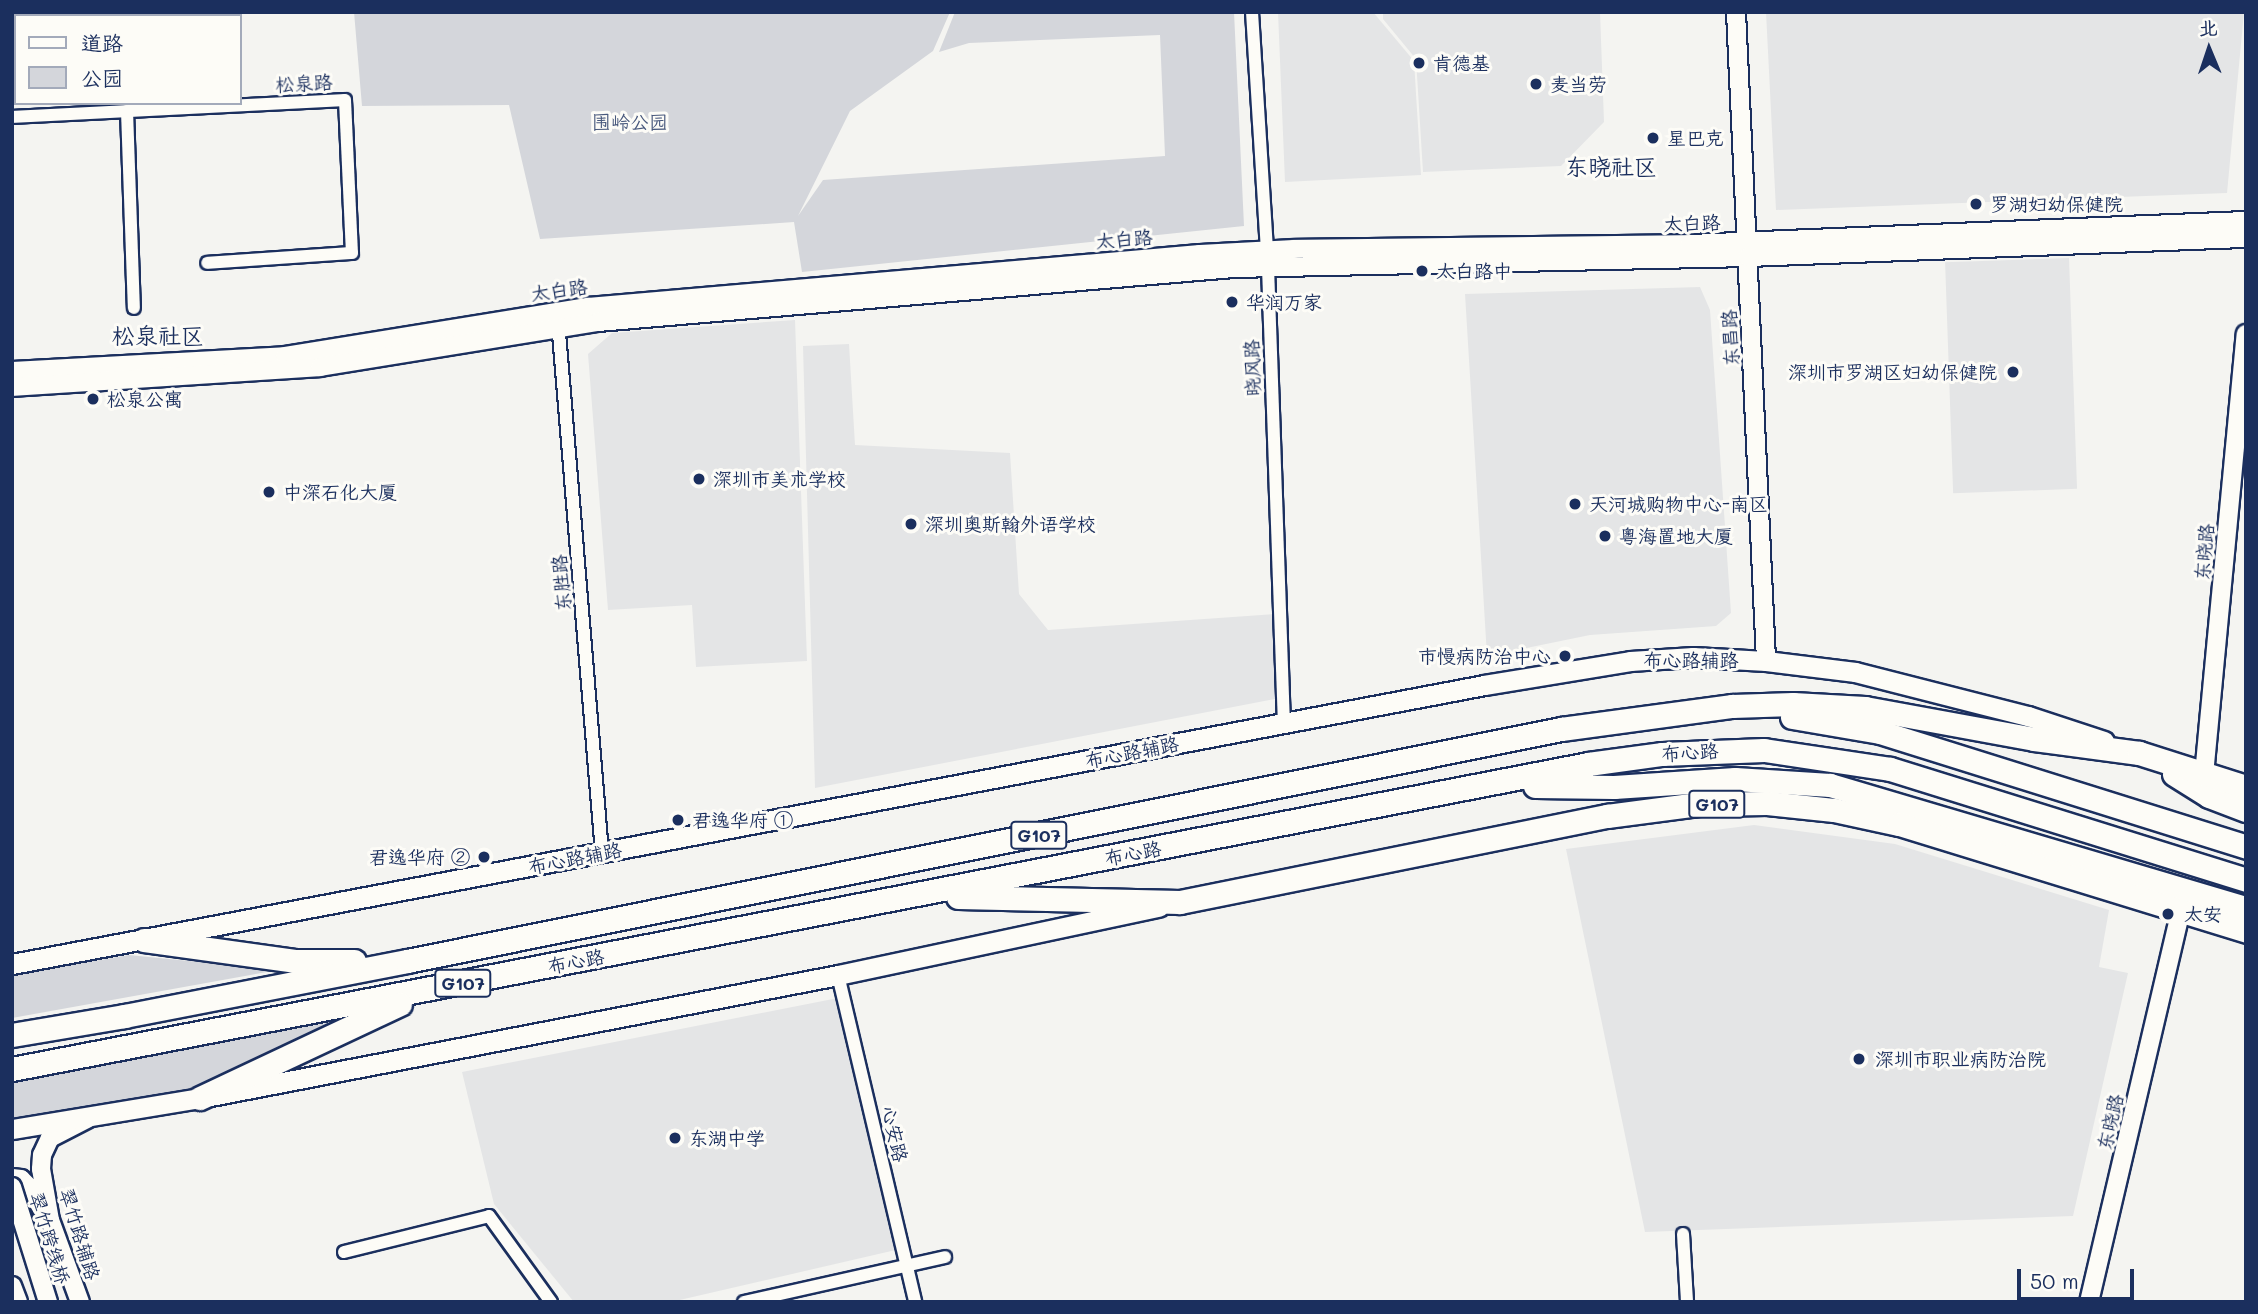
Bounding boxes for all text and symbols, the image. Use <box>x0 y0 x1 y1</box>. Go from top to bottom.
legend <box>14 14 242 105</box>
north arrow <box>2174 14 2244 84</box>
text: 北 <box>2198 15 2218 40</box>
text: 道路 <box>81 29 123 56</box>
place label: 肯德基 <box>1433 52 1490 74</box>
marker: 肯德基 <box>1411 55 1427 71</box>
text: 公园 <box>81 64 123 91</box>
street label: 松泉路 <box>275 70 333 96</box>
place label: 麦当劳 <box>1550 73 1607 95</box>
marker: 麦当劳 <box>1528 76 1544 92</box>
park label: 围岭公园 <box>592 111 668 133</box>
place label: 星巴克 <box>1667 127 1724 149</box>
marker: 星巴克 <box>1645 130 1661 146</box>
district label: 东晓社区 <box>1565 152 1657 180</box>
place label: 罗湖妇幼保健院 <box>1990 193 2123 215</box>
marker: 罗湖妇幼保健院 <box>1968 196 1984 212</box>
street label: 太白路 <box>1663 211 1721 235</box>
street label: 太白路 <box>1095 225 1153 253</box>
place label: 太白路中 <box>1436 260 1512 282</box>
marker: 太白路中 <box>1414 263 1430 279</box>
street label: 太白路 <box>529 275 589 305</box>
place label: 华润万家 <box>1246 291 1322 313</box>
marker: 华润万家 <box>1224 294 1240 310</box>
street label: 东昌路 <box>1717 309 1743 367</box>
district label: 松泉社区 <box>112 321 204 349</box>
street label: 晓风路 <box>1240 339 1264 397</box>
place label: 深圳市罗湖区妇幼保健院 <box>1788 361 1997 383</box>
marker: 深圳市罗湖区妇幼保健院 <box>2003 362 2023 382</box>
place label: 松泉公寓 <box>107 388 183 410</box>
marker: 松泉公寓 <box>85 391 101 407</box>
place label: 深圳市美术学校 <box>713 468 846 490</box>
marker: 深圳市美术学校 <box>691 471 707 487</box>
place label: 中深石化大厦 <box>283 481 397 503</box>
marker: 中深石化大厦 <box>261 484 277 500</box>
place label: 天河城购物中心-南区 <box>1589 493 1768 515</box>
marker: 天河城购物中心-南区 <box>1567 496 1583 512</box>
place label: 深圳奥斯翰外语学校 <box>925 513 1096 535</box>
marker: 深圳奥斯翰外语学校 <box>903 516 919 532</box>
street label: 东晓路 <box>2190 523 2218 581</box>
place label: 粤海置地大厦 <box>1619 525 1733 547</box>
marker: 粤海置地大厦 <box>1597 528 1613 544</box>
street label: 东胜路 <box>547 554 575 612</box>
place label: 市慢病防治中心 <box>1418 645 1551 667</box>
marker: 市慢病防治中心 <box>1557 648 1573 664</box>
street label: 布心路辅路 <box>1644 649 1738 671</box>
street label: 布心路辅路 <box>1083 732 1181 772</box>
street label: 布心路 <box>1661 739 1719 765</box>
road number: G107 <box>1687 790 1747 818</box>
place label: 君逸华府 ① <box>692 809 793 831</box>
marker: 君逸华府 ① <box>670 812 686 828</box>
road number: G107 <box>1009 820 1069 850</box>
street label: 布心路 <box>1103 836 1163 870</box>
street label: 布心路辅路 <box>526 838 624 878</box>
place label: 君逸华府 ② <box>369 846 470 868</box>
marker: 君逸华府 ② <box>476 849 492 865</box>
place label: 太安 <box>2184 903 2222 925</box>
marker: 太安 <box>2158 904 2178 924</box>
street label: 布心路 <box>546 944 606 978</box>
road number: G107 <box>433 968 493 998</box>
place label: 深圳市职业病防治院 <box>1875 1048 2046 1070</box>
marker: 深圳市职业病防治院 <box>1849 1049 1869 1069</box>
street label: 东晓路 <box>2092 1092 2128 1152</box>
street label: 心安路 <box>877 1104 913 1164</box>
place label: 东湖中学 <box>689 1127 765 1149</box>
marker: 东湖中学 <box>667 1130 683 1146</box>
street label: 翠竹路辅路 <box>55 1185 105 1283</box>
street label: 翠竹跨线桥 <box>25 1189 75 1287</box>
scale bar <box>2020 1254 2137 1298</box>
text: 50 m <box>2030 1267 2079 1294</box>

